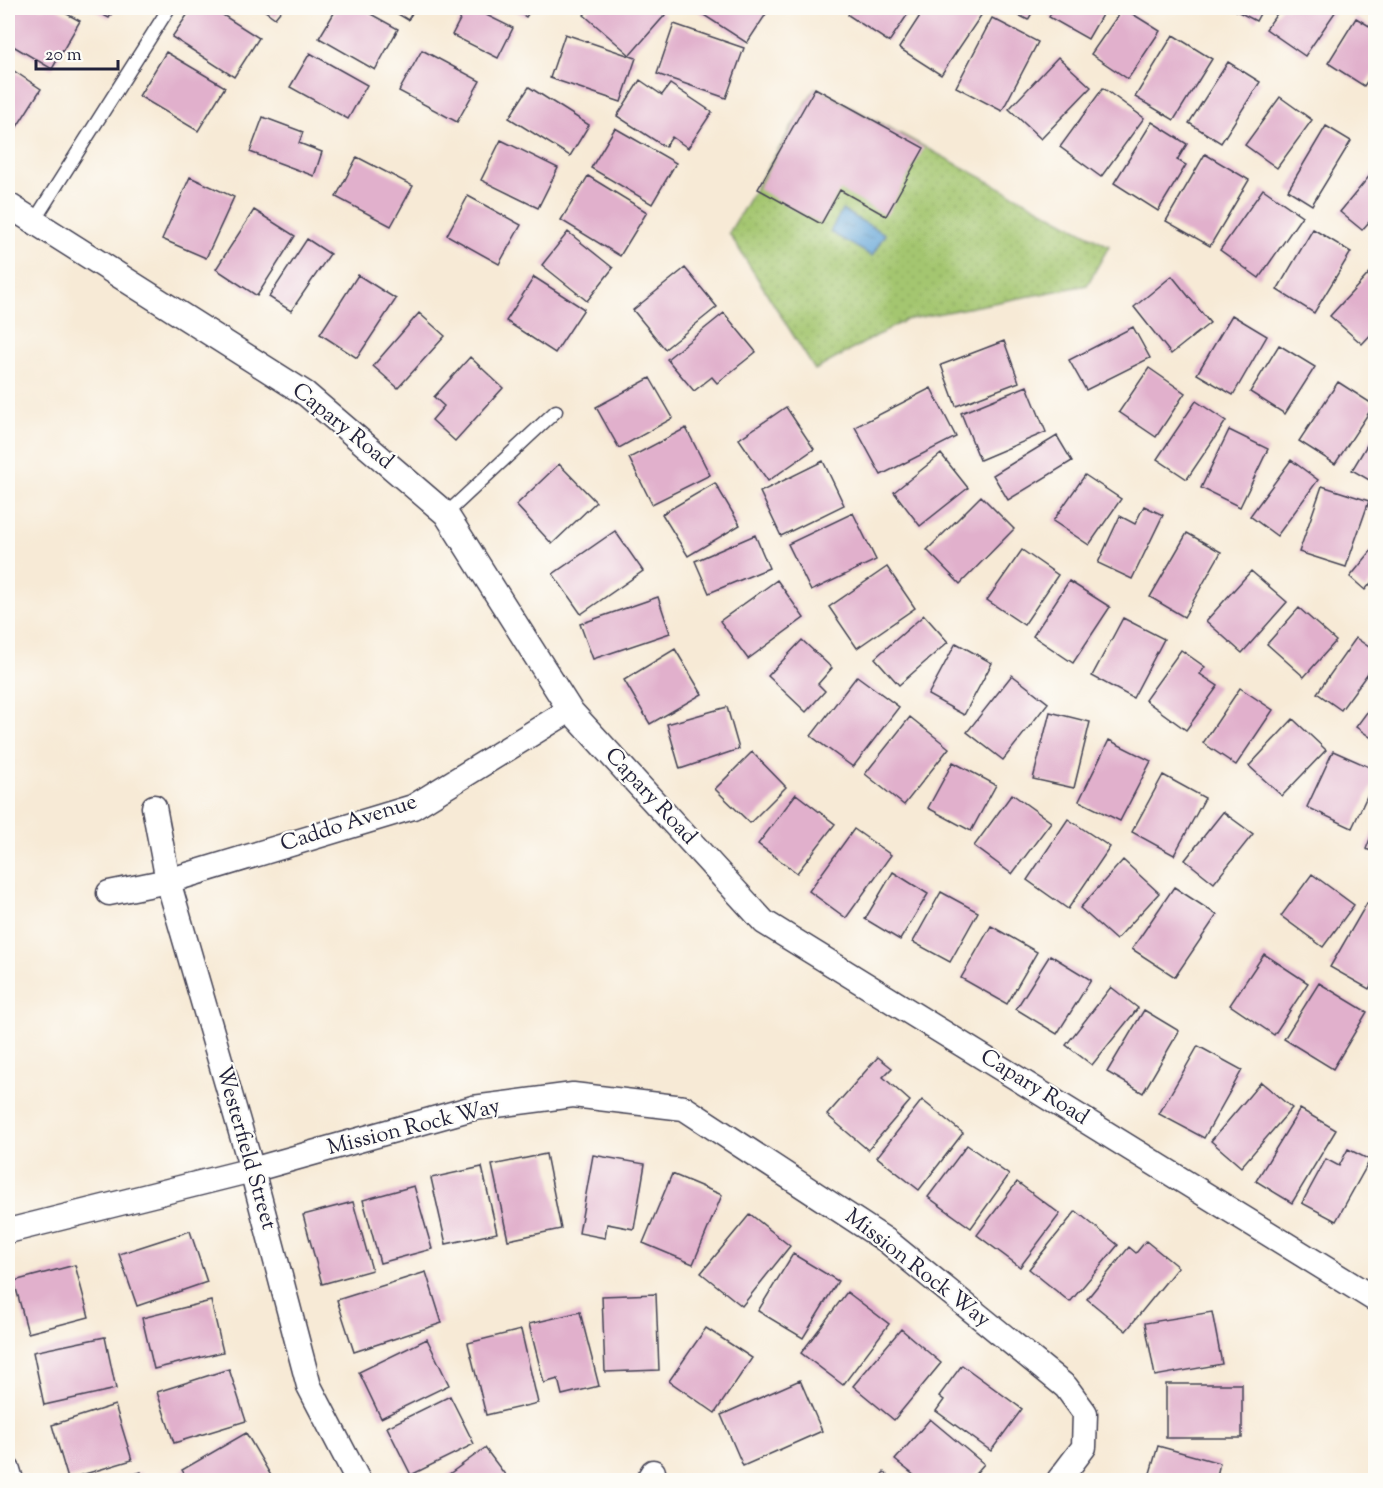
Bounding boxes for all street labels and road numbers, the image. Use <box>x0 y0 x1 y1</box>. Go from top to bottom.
street label: Capary Road <box>284 376 400 478</box>
street label: Capary Road <box>596 741 704 853</box>
street label: Caddo Avenue <box>277 787 421 861</box>
street label: Capary Road <box>973 1042 1095 1134</box>
street label: Westerfield Street <box>206 1062 284 1234</box>
street label: Mission Rock Way <box>324 1091 504 1165</box>
street label: Mission Rock Way <box>837 1202 997 1336</box>

